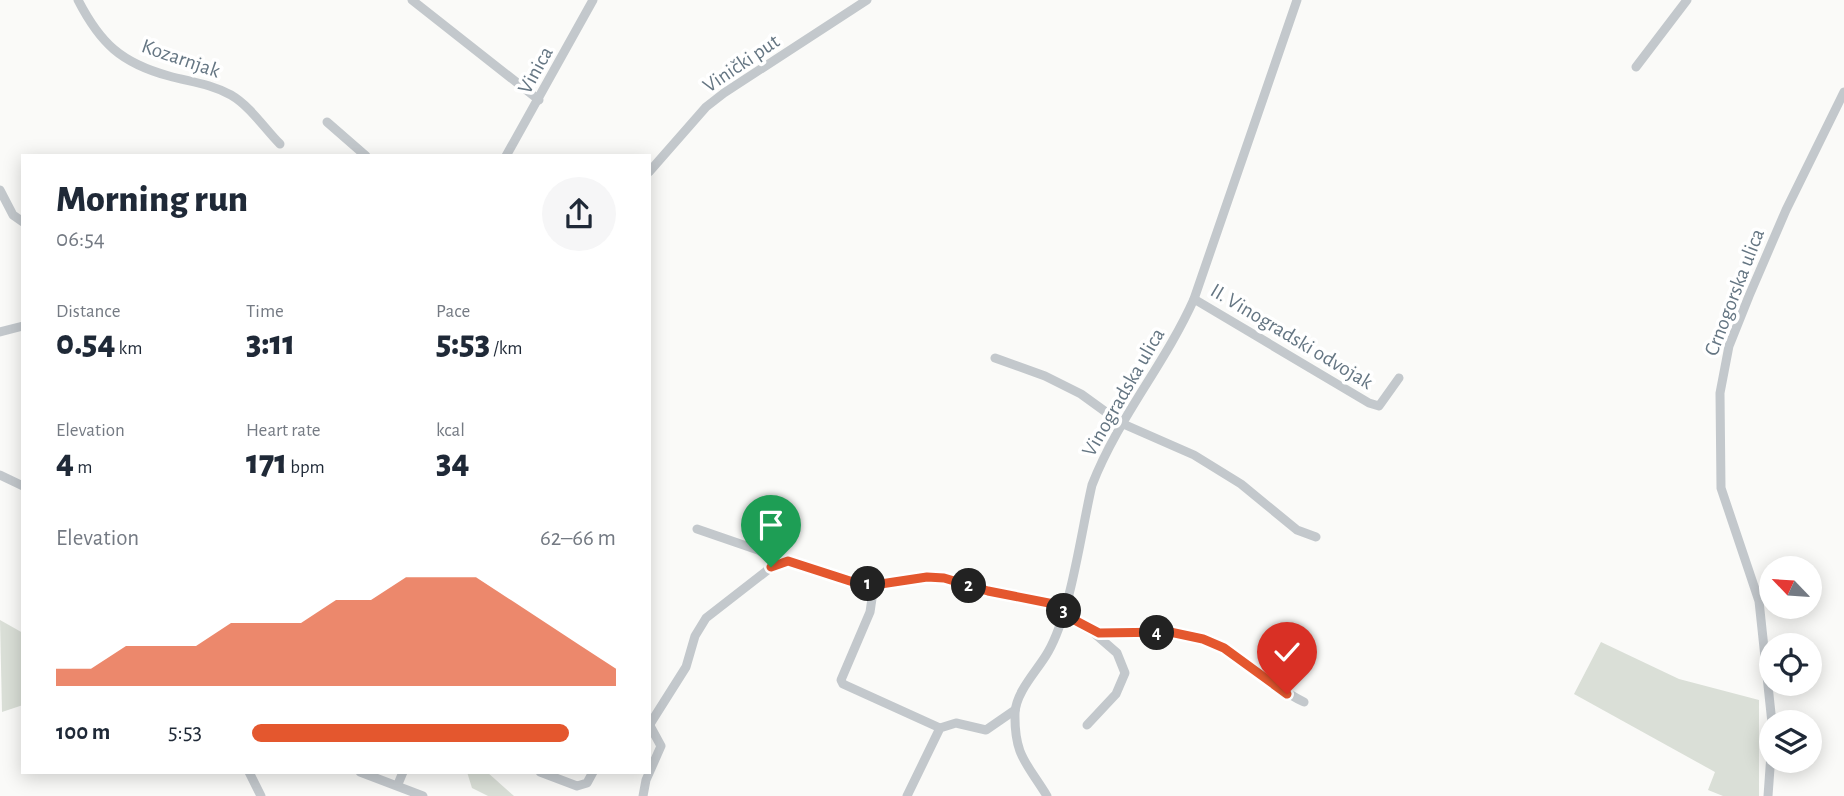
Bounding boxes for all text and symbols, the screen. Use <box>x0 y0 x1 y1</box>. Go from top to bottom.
street label: Vinički put <box>699 30 784 96</box>
street label: Kozarnjak <box>139 35 223 82</box>
street label: Vinica <box>514 43 557 97</box>
button: share <box>542 177 616 251</box>
text: Morning run <box>56 181 248 219</box>
street label: Crnogorska ulica <box>1701 226 1768 359</box>
text: 06:54 <box>56 228 105 251</box>
street label: II. Vinogradski odvojak <box>1207 280 1377 393</box>
text: Distance <box>56 302 120 321</box>
text: Time <box>246 302 284 321</box>
text: Pace <box>436 302 470 321</box>
street label: Vinogradska ulica <box>1078 324 1169 460</box>
text: 0.54 <box>56 326 115 361</box>
text: 3:11 <box>246 326 295 361</box>
text: 5:53 <box>436 326 490 361</box>
text: km <box>115 339 142 358</box>
text: /km <box>490 339 523 358</box>
text: Elevation <box>56 421 125 440</box>
text: Heart rate <box>246 421 321 440</box>
text: kcal <box>436 421 465 440</box>
text: 4 <box>56 445 74 480</box>
text: 171 <box>246 445 287 480</box>
text: 34 <box>436 445 469 480</box>
text: m <box>74 458 92 477</box>
text: bpm <box>287 458 325 477</box>
pin <box>741 495 801 567</box>
icon: arrive <box>752 506 790 544</box>
text: Elevation <box>56 527 139 550</box>
text: 62–66 m <box>540 527 616 550</box>
north arrow <box>1759 556 1822 620</box>
map controls <box>1759 556 1822 773</box>
pin: 1 <box>850 566 886 602</box>
pin: 2 <box>951 568 986 604</box>
text: 1 <box>864 574 871 593</box>
text: 2 <box>964 576 973 595</box>
pin: 3 <box>1046 594 1082 628</box>
text: 3 <box>1059 601 1068 620</box>
pin: 4 <box>1140 616 1174 650</box>
pin <box>1257 622 1317 694</box>
text: 4 <box>1152 623 1161 642</box>
icon: check <box>1268 633 1306 671</box>
button: locate <box>1759 633 1822 696</box>
button: layers <box>1759 710 1822 773</box>
text: 100 m <box>56 721 110 744</box>
text: 5:53 <box>168 721 202 744</box>

